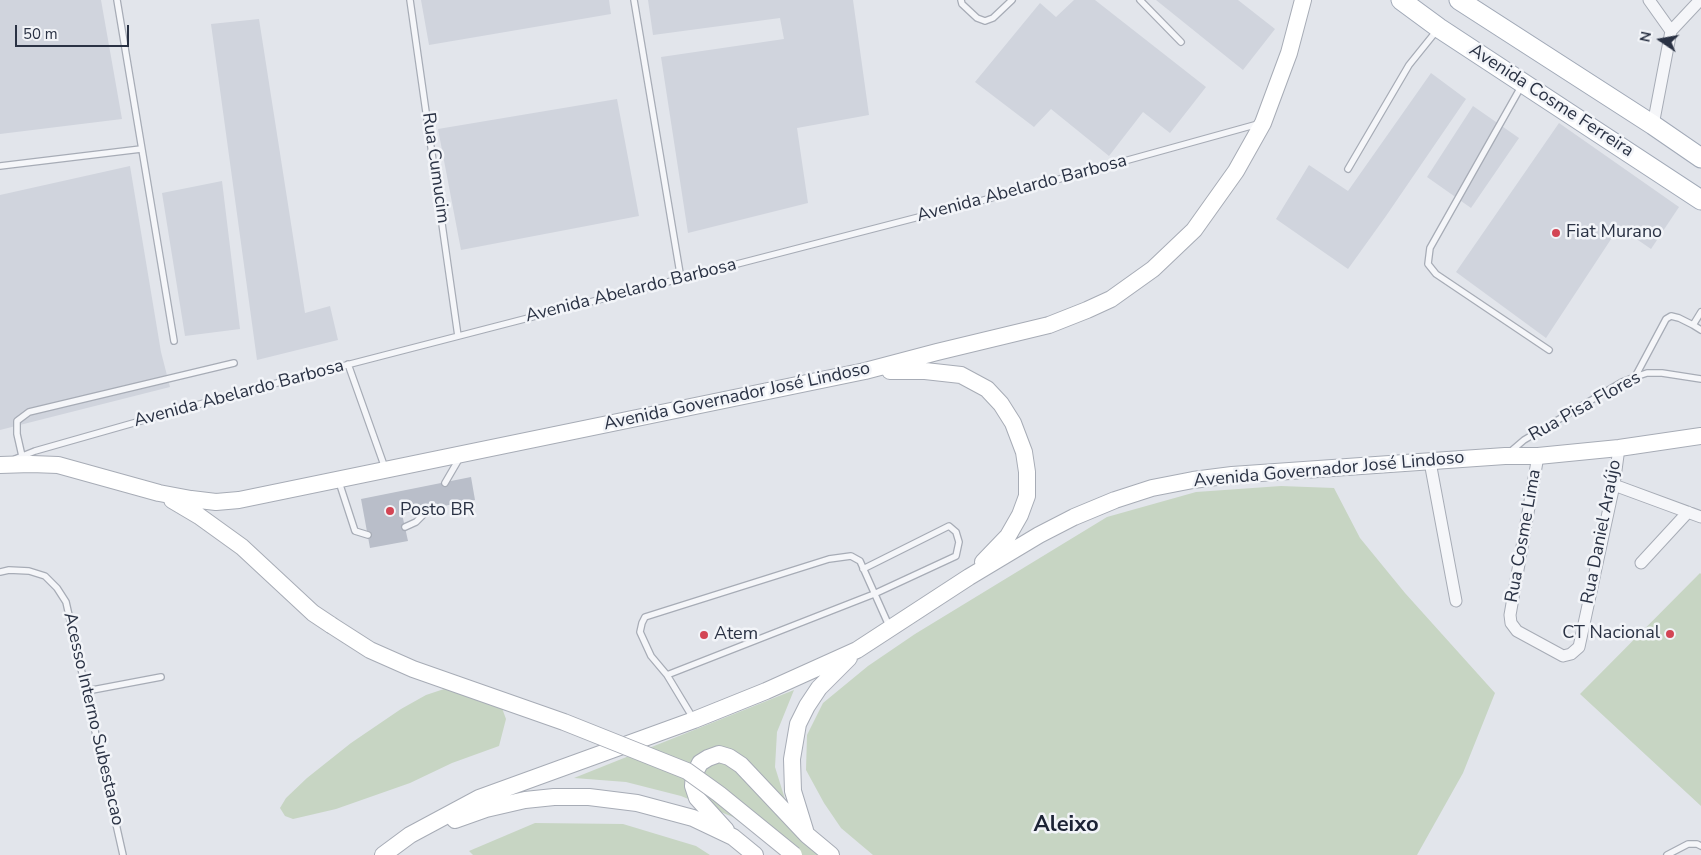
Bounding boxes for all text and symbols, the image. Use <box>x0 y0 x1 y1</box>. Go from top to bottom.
scale bar <box>18 15 131 47</box>
north arrow <box>1636 15 1686 65</box>
text: 50 m <box>23 24 58 44</box>
text: N <box>1635 30 1656 44</box>
street label: Avenida Cosme Ferreira <box>1465 40 1637 162</box>
street label: Rua Cumucim <box>417 111 453 225</box>
street label: Avenida Abelardo Barbosa <box>915 151 1129 227</box>
place label: Fiat Murano <box>1566 222 1662 244</box>
marker: Fiat Murano <box>1550 227 1562 239</box>
street label: Avenida Abelardo Barbosa <box>523 254 739 328</box>
street label: Avenida Abelardo Barbosa <box>132 356 346 432</box>
street label: Avenida Governador José Lindoso <box>602 358 872 436</box>
street label: Rua Pisa Flores <box>1525 367 1645 447</box>
street label: Avenida Governador José Lindoso <box>1193 447 1465 493</box>
street label: Rua Daniel Araújo <box>1577 458 1627 606</box>
street label: Rua Cosme Lima <box>1502 468 1546 604</box>
place label: Posto BR <box>400 500 475 522</box>
marker: Posto BR <box>384 505 396 517</box>
street label: Acesso Interno Subestacao <box>58 610 128 828</box>
place label: CT Nacional <box>1562 623 1660 645</box>
place label: Atem <box>714 624 758 646</box>
marker: CT Nacional <box>1664 628 1676 640</box>
marker: Atem <box>698 629 710 641</box>
district label: Aleixo <box>1033 813 1099 839</box>

